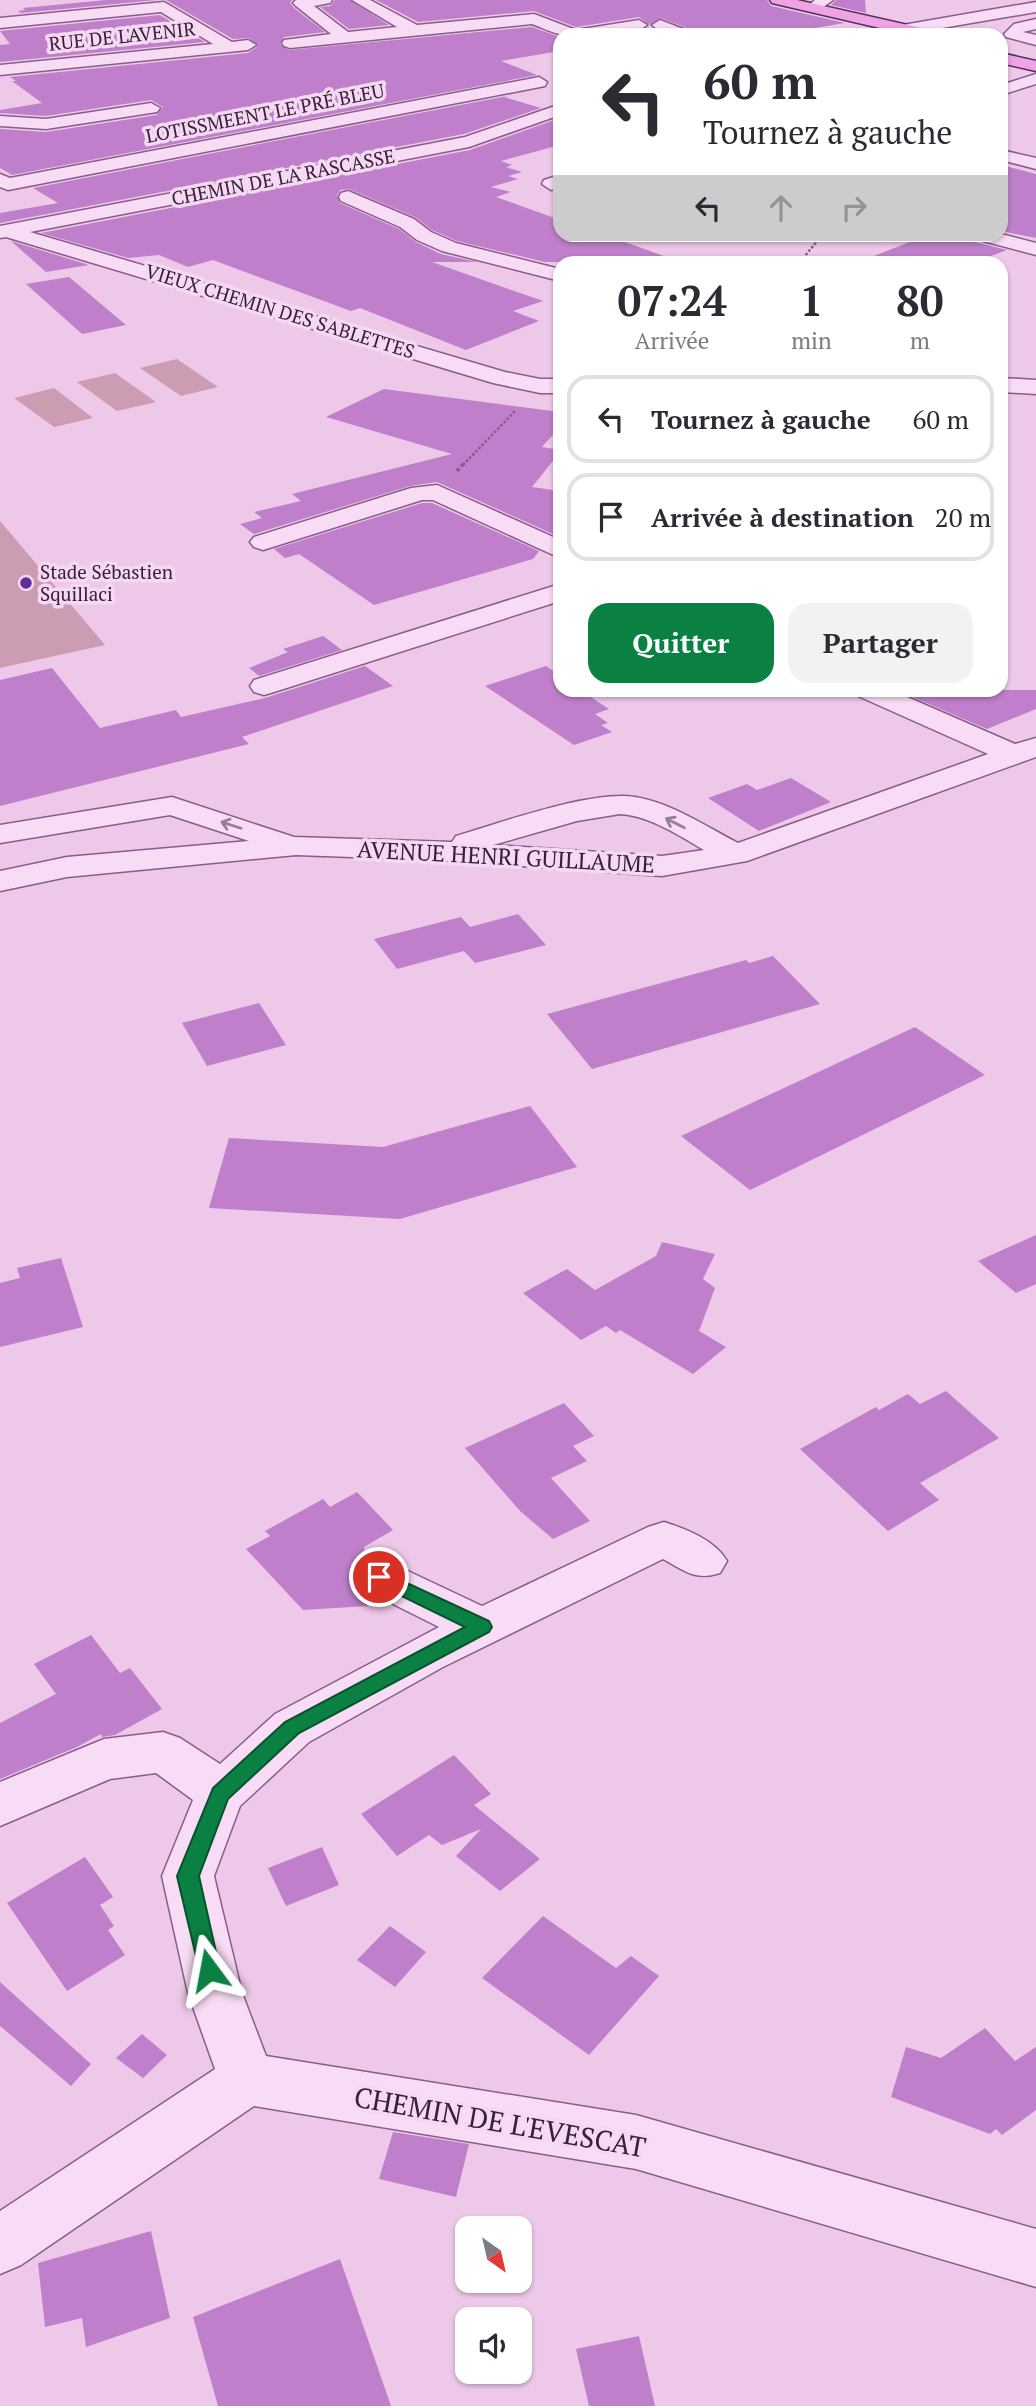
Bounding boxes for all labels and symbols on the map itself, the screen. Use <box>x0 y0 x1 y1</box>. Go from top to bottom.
street label: RUE DE L'AVENIR <box>47 15 197 56</box>
street label: LOTISSMEENT LE PRÉ BLEU <box>144 77 387 148</box>
street label: CHEMIN DE LA RASCASSE <box>169 143 397 210</box>
street label: VIEUX CHEMIN DES SABLETTES <box>143 258 418 363</box>
place label: Stade Sébastien Squillaci <box>40 559 173 606</box>
marker: Stade Sébastien Squillaci <box>18 575 34 591</box>
one-way arrow <box>665 816 686 830</box>
one-way arrow <box>221 818 243 830</box>
street label: AVENUE HENRI GUILLAUME <box>356 833 656 880</box>
pin <box>349 1547 409 1607</box>
position arrow <box>172 1933 246 2007</box>
street label: CHEMIN DE L'EVESCAT <box>351 2078 649 2165</box>
north arrow <box>455 2216 532 2292</box>

